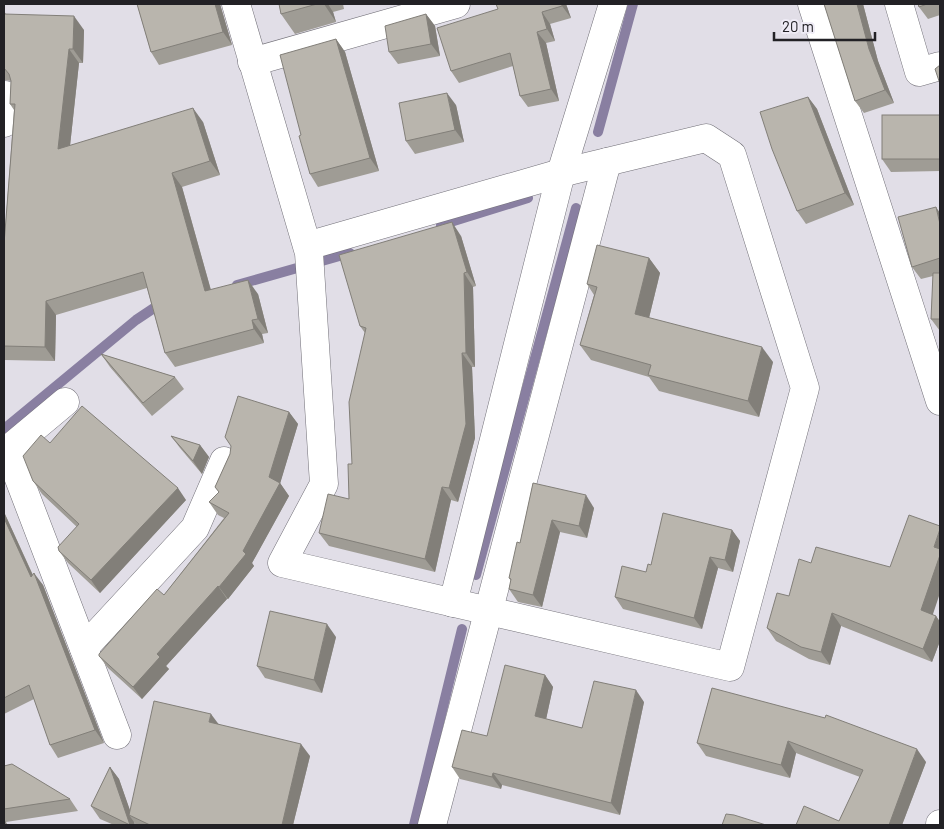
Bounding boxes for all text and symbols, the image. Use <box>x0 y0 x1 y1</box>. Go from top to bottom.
scale bar <box>774 10 875 42</box>
text: 20 m <box>782 17 814 35</box>

